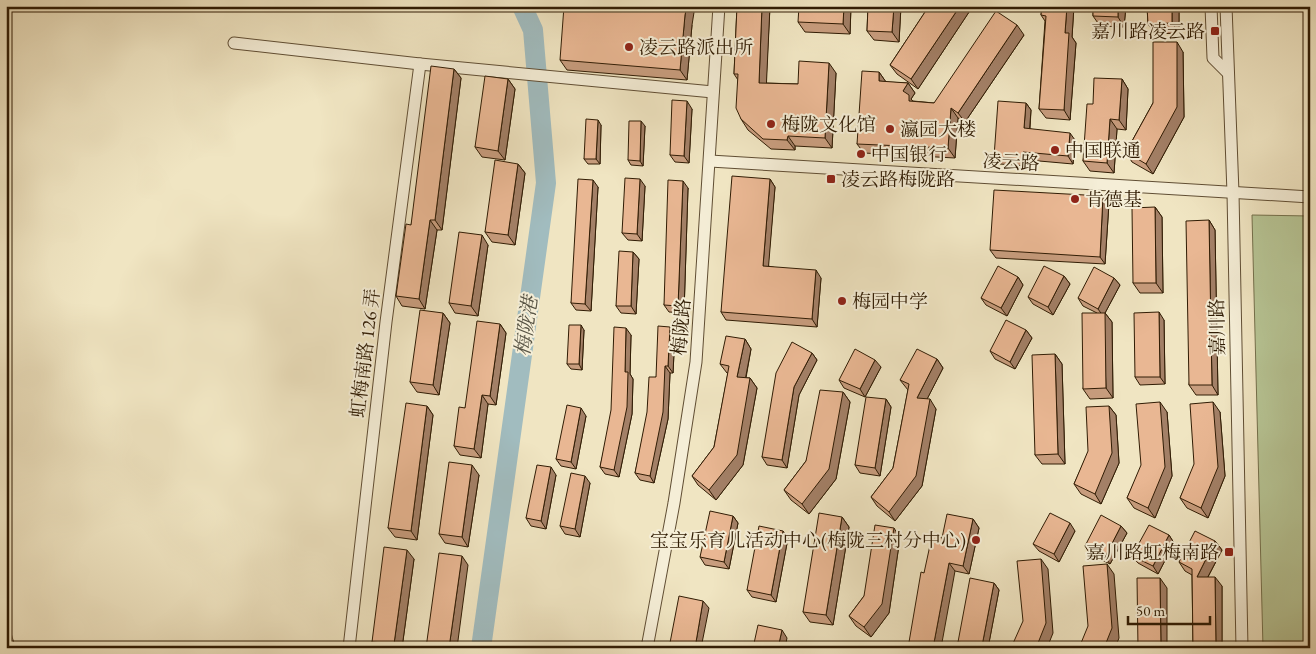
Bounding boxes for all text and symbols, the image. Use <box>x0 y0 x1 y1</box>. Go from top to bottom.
place label: 嘉川路凌云路 <box>1091 19 1205 44</box>
marker: 嘉川路凌云路 <box>1209 25 1221 37</box>
place label: 凌云路派出所 <box>639 35 753 60</box>
marker: 凌云路派出所 <box>623 41 635 53</box>
place label: 梅陇文化馆 <box>781 112 876 137</box>
place label: 瀛园大楼 <box>900 117 976 142</box>
marker: 梅陇文化馆 <box>765 118 777 130</box>
marker: 瀛园大楼 <box>884 123 896 135</box>
place label: 中国联通 <box>1065 138 1141 163</box>
place label: 中国银行 <box>871 142 947 167</box>
marker: 中国联通 <box>1049 144 1061 156</box>
marker: 中国银行 <box>855 148 867 160</box>
street label: 凌云路 <box>982 148 1040 176</box>
place label: 凌云路梅陇路 <box>841 167 955 192</box>
marker: 凌云路梅陇路 <box>825 173 837 185</box>
place label: 肯德基 <box>1085 187 1142 212</box>
marker: 肯德基 <box>1069 193 1081 205</box>
street label: 虹梅南路 126 弄 <box>345 287 385 419</box>
place label: 梅园中学 <box>852 289 928 314</box>
water label: 梅陇港 <box>509 292 543 358</box>
marker: 梅园中学 <box>836 295 848 307</box>
street label: 梅陇路 <box>666 298 696 356</box>
street label: 嘉川路 <box>1204 298 1230 356</box>
place label: 宝宝乐育儿活动中心(梅陇三村分中心) <box>650 528 966 553</box>
marker: 宝宝乐育儿活动中心(梅陇三村分中心) <box>970 534 982 546</box>
place label: 嘉川路虹梅南路 <box>1086 540 1219 565</box>
marker: 嘉川路虹梅南路 <box>1223 546 1235 558</box>
scale bar <box>1128 594 1211 626</box>
text: 50 m <box>1136 601 1165 620</box>

